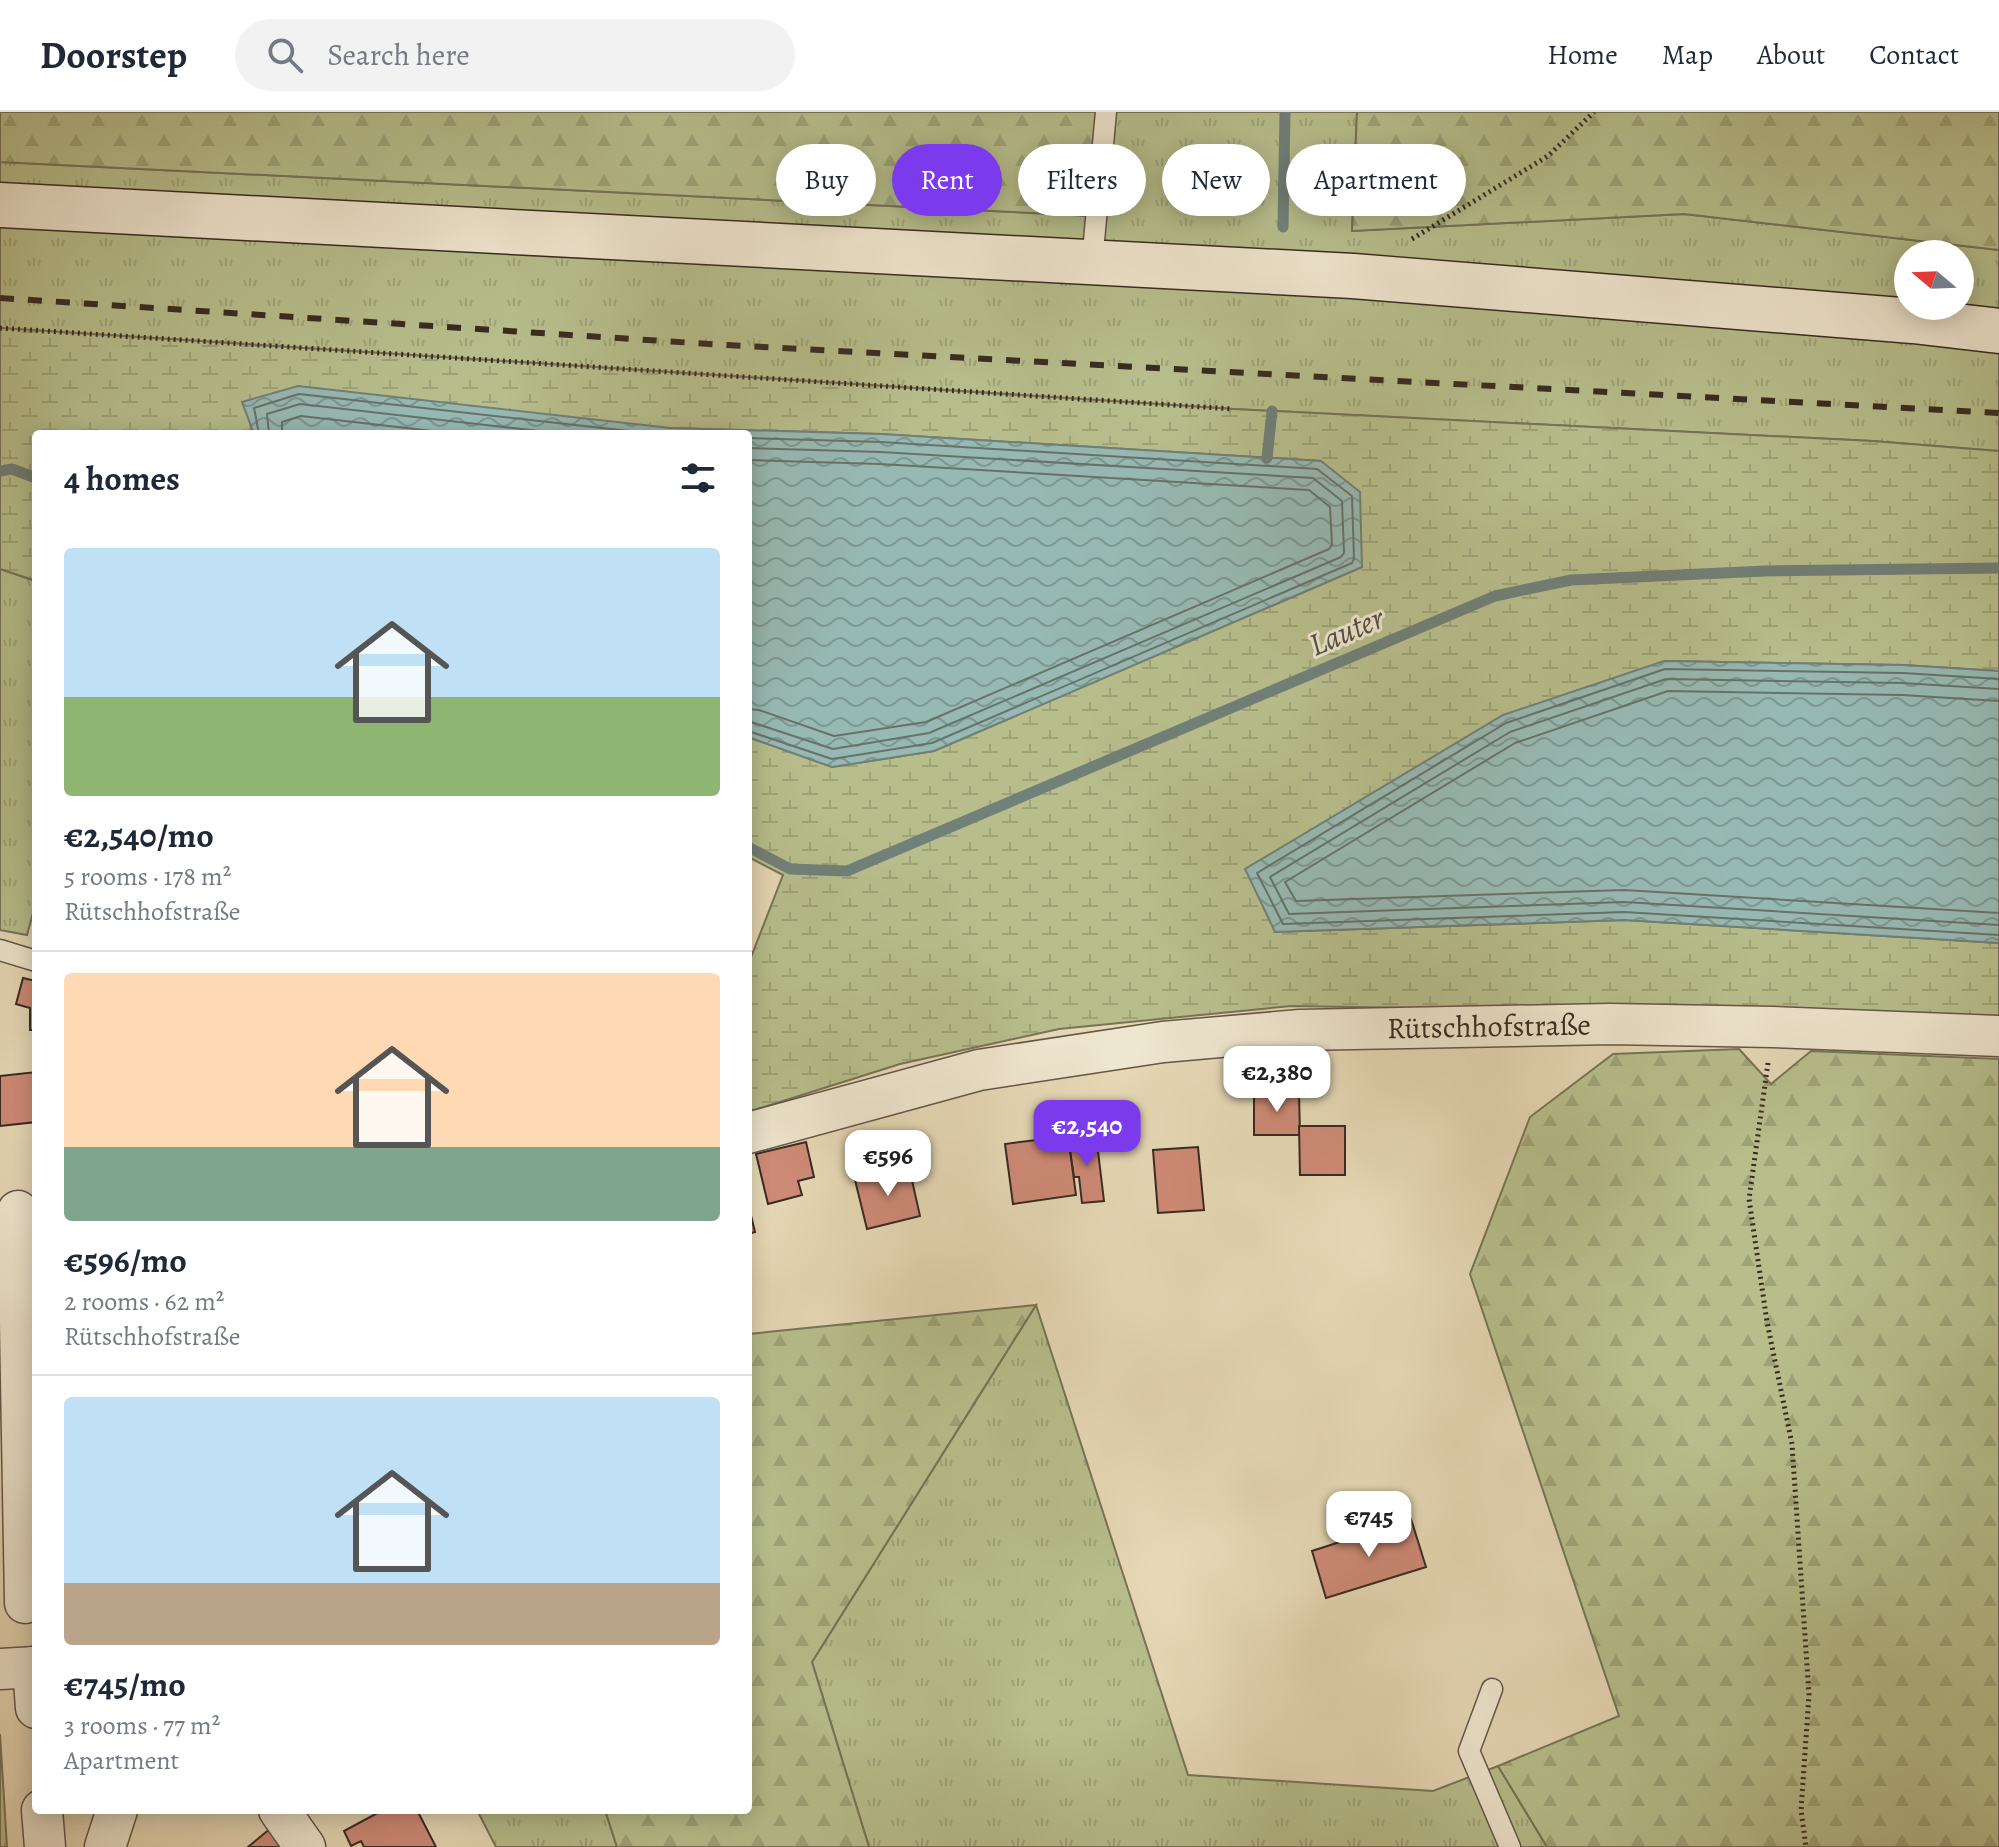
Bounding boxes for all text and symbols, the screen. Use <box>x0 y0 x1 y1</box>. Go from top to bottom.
search box <box>235 19 795 91</box>
text: Doorstep <box>40 29 187 81</box>
icon: search <box>263 33 307 77</box>
text: Search here <box>327 35 470 75</box>
text: Home <box>1547 36 1618 74</box>
text: Map <box>1662 36 1713 74</box>
text: About <box>1757 36 1825 74</box>
text: Contact <box>1869 36 1959 74</box>
chip: Buy <box>776 144 876 216</box>
chip: Rent <box>892 144 1002 216</box>
chip: Filters <box>1018 144 1146 216</box>
chip: New <box>1162 144 1270 216</box>
chip: Apartment <box>1286 144 1466 216</box>
north arrow <box>1894 240 1974 320</box>
map controls <box>1894 240 1974 320</box>
text: 4 homes <box>64 455 180 502</box>
icon: filters <box>676 456 720 500</box>
water label: Lauter <box>1302 595 1391 666</box>
icon: home <box>320 600 464 744</box>
text: €2,540/mo <box>64 812 214 859</box>
text: 5 rooms · 178 m² <box>64 859 231 894</box>
text: Rütschhofstraße <box>64 894 240 929</box>
street label: Rütschhofstraße <box>1387 1004 1591 1048</box>
icon: home <box>320 1025 464 1169</box>
pin: €2,380 <box>1212 1046 1342 1114</box>
text: €2,380 <box>1241 1054 1313 1089</box>
pin: €2,540 <box>1022 1100 1152 1168</box>
text: €2,540 <box>1052 1108 1122 1143</box>
pin: €596 <box>841 1130 935 1198</box>
text: €596 <box>863 1138 913 1173</box>
text: €596/mo <box>64 1237 187 1284</box>
text: 2 rooms · 62 m² <box>64 1284 224 1319</box>
text: Rütschhofstraße <box>64 1319 240 1354</box>
icon: home <box>320 1449 464 1593</box>
pin: €745 <box>1322 1491 1416 1559</box>
text: €745 <box>1344 1499 1394 1534</box>
text: €745/mo <box>64 1661 186 1708</box>
text: 3 rooms · 77 m² <box>64 1708 220 1743</box>
text: Apartment <box>64 1743 179 1778</box>

